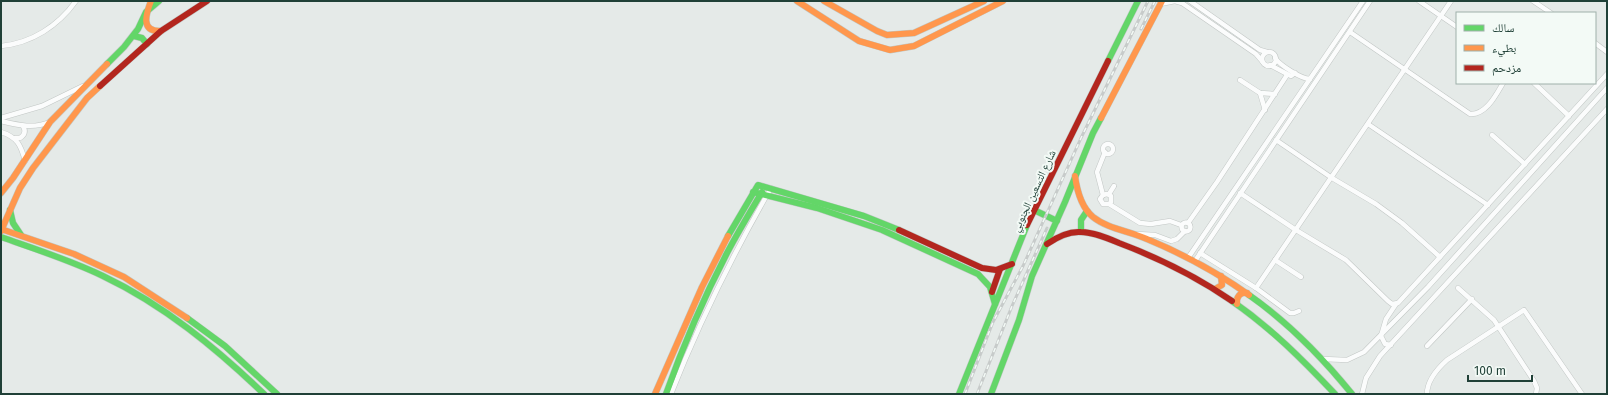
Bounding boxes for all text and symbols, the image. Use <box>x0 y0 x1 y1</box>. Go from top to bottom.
legend <box>1456 12 1596 84</box>
text: سالك <box>1492 21 1514 35</box>
text: بطيء <box>1492 41 1516 58</box>
text: مزدحم <box>1492 61 1521 76</box>
street label: شارع التسعين الجنوبي <box>1009 148 1060 235</box>
scale bar <box>1468 357 1532 383</box>
text: 100 m <box>1474 364 1506 378</box>

